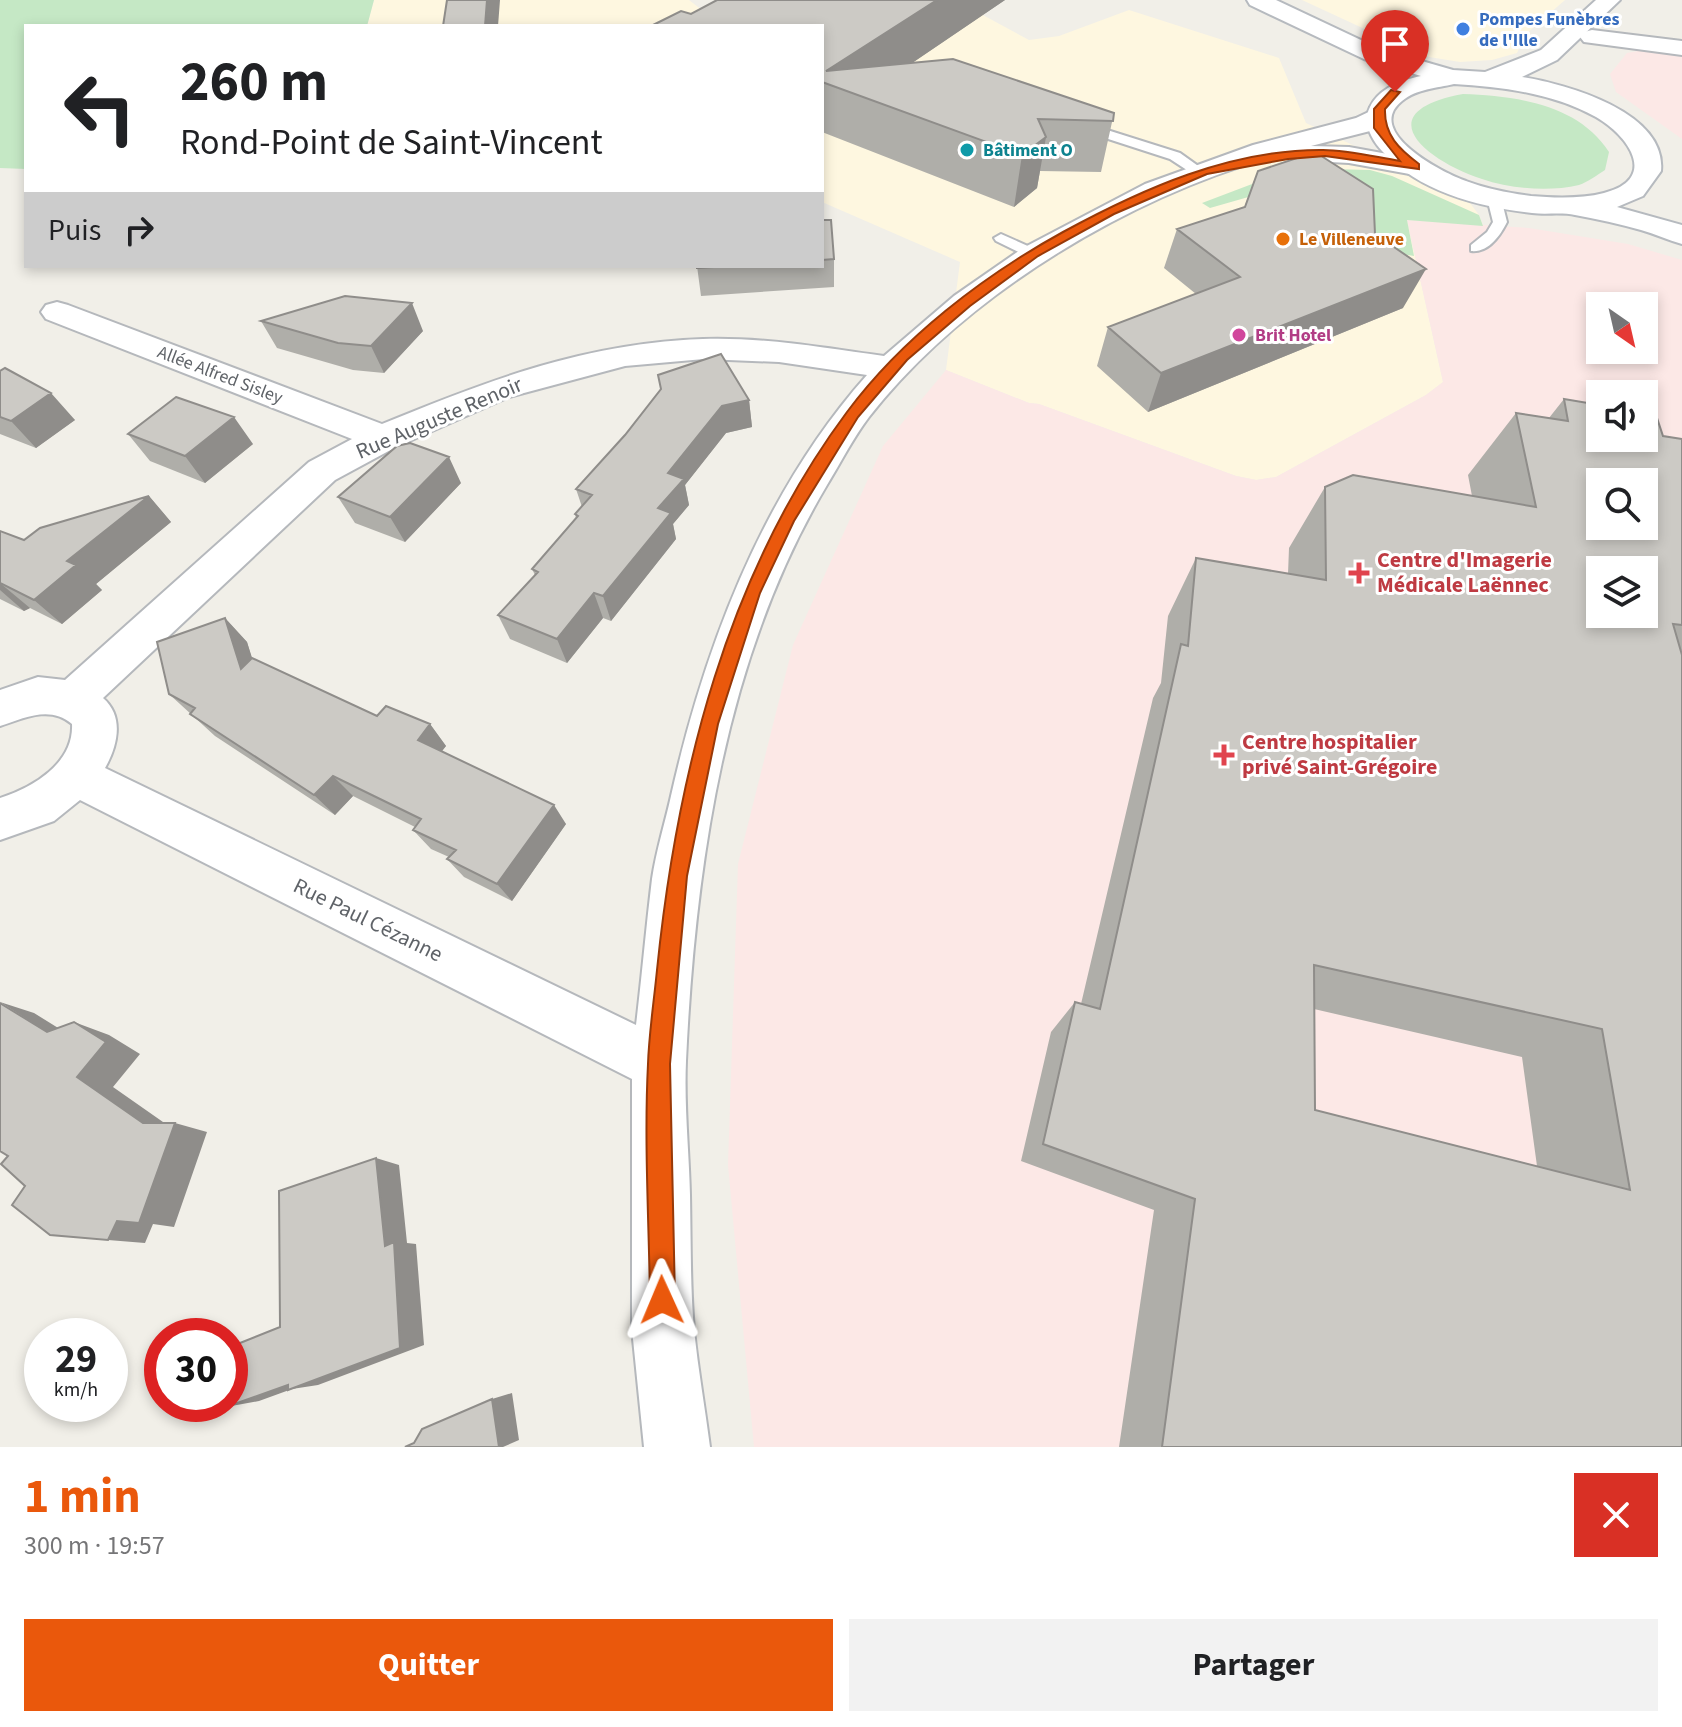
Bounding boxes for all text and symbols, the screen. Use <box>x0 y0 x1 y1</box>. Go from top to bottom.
place label: Pompes Funèbres de l'Ille <box>1479 7 1620 53</box>
pin <box>1361 10 1429 92</box>
marker: Pompes Funèbres de l'Ille <box>1454 20 1472 38</box>
icon: arrive <box>1373 22 1417 66</box>
text: 260 m <box>180 43 328 122</box>
icon: left <box>48 56 152 160</box>
text: Rond-Point de Saint-Vincent <box>180 117 603 168</box>
place label: Bâtiment O <box>983 138 1073 163</box>
marker: Bâtiment O <box>958 141 976 159</box>
icon: right <box>117 208 161 252</box>
text: Puis <box>48 209 101 252</box>
place label: Le Villeneuve <box>1299 227 1404 252</box>
marker: Le Villeneuve <box>1274 230 1292 248</box>
north arrow <box>1586 292 1658 364</box>
map controls <box>1586 292 1658 628</box>
place label: Brit Hotel <box>1255 323 1331 348</box>
marker: Brit Hotel <box>1230 326 1248 344</box>
street label: Allée Alfred Sisley <box>154 340 287 411</box>
street label: Rue Auguste Renoir <box>351 368 528 468</box>
button: sound <box>1586 380 1658 452</box>
button: search <box>1586 468 1658 540</box>
place label: Centre d'Imagerie Médicale Laënnec <box>1377 544 1552 601</box>
button: layers <box>1586 556 1658 628</box>
marker: Centre d'Imagerie Médicale Laënnec <box>1348 562 1370 584</box>
place label: Centre hospitalier privé Saint-Grégoire <box>1242 726 1437 783</box>
marker: Centre hospitalier privé Saint-Grégoire <box>1213 744 1235 766</box>
street label: Rue Paul Cézanne <box>288 870 448 970</box>
position arrow <box>620 1258 704 1342</box>
speed limit sign: 30 <box>144 1318 248 1422</box>
text: 29 <box>55 1331 97 1388</box>
text: km/h <box>54 1376 98 1404</box>
text: 1 min <box>24 1463 141 1531</box>
button: close <box>1574 1473 1658 1557</box>
text: 300 m · 19:57 <box>24 1527 165 1564</box>
button: Quitter <box>24 1619 833 1711</box>
button: Partager <box>849 1619 1658 1711</box>

